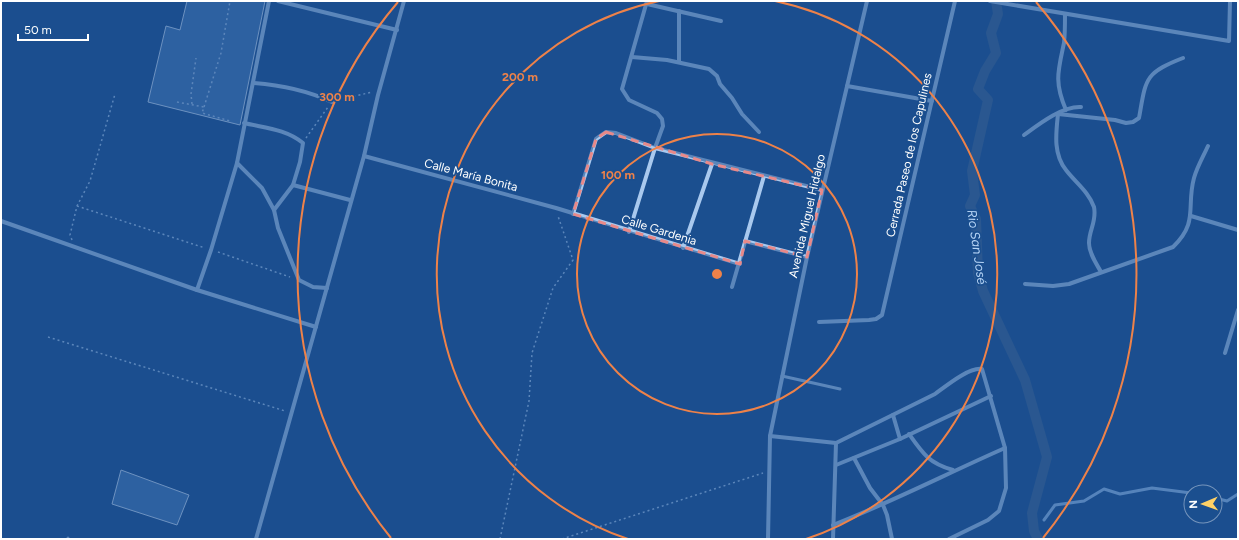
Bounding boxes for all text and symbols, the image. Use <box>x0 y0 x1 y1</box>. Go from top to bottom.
scale bar <box>18 16 88 42</box>
text: 50 m <box>24 23 52 37</box>
text: 200 m <box>502 70 538 84</box>
street label: Cerrada Paseo de los Capulines <box>883 71 935 238</box>
text: 300 m <box>319 90 355 104</box>
street label: Avenida Miguel Hidalgo <box>786 153 828 279</box>
street label: Calle María Bonita <box>423 156 519 194</box>
text: 100 m <box>601 168 635 182</box>
water label: Rio San José <box>964 209 990 285</box>
street label: Calle Gardenia <box>620 212 698 248</box>
centre of rings <box>710 267 724 281</box>
north arrow <box>1183 484 1223 524</box>
text: N <box>1187 500 1200 509</box>

